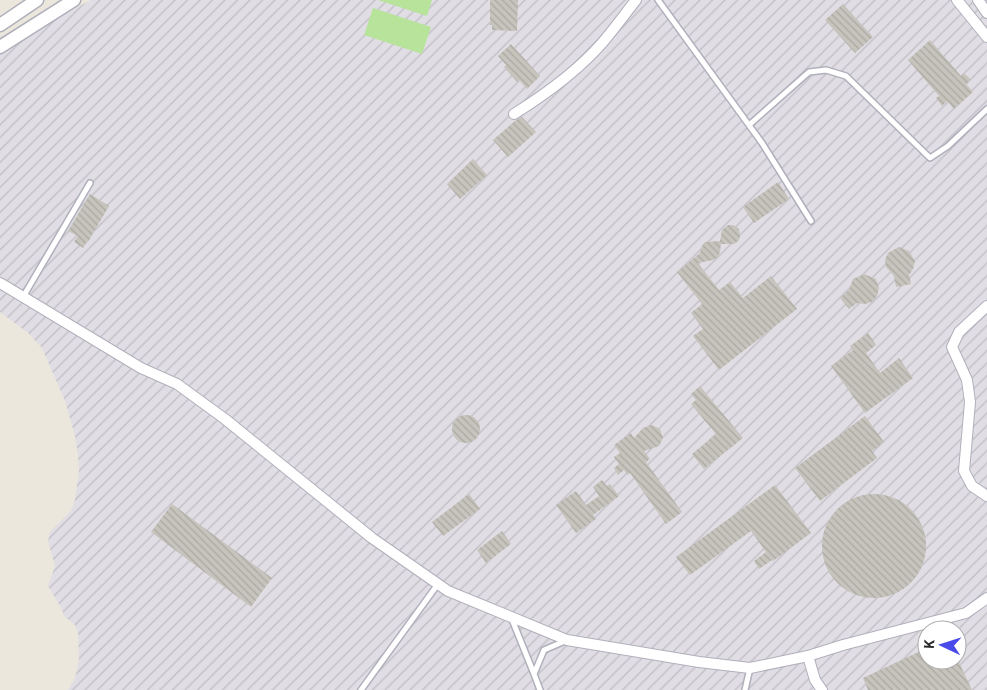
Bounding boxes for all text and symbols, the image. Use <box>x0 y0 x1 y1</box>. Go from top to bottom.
north arrow <box>917 620 967 670</box>
text: K <box>921 639 937 649</box>

